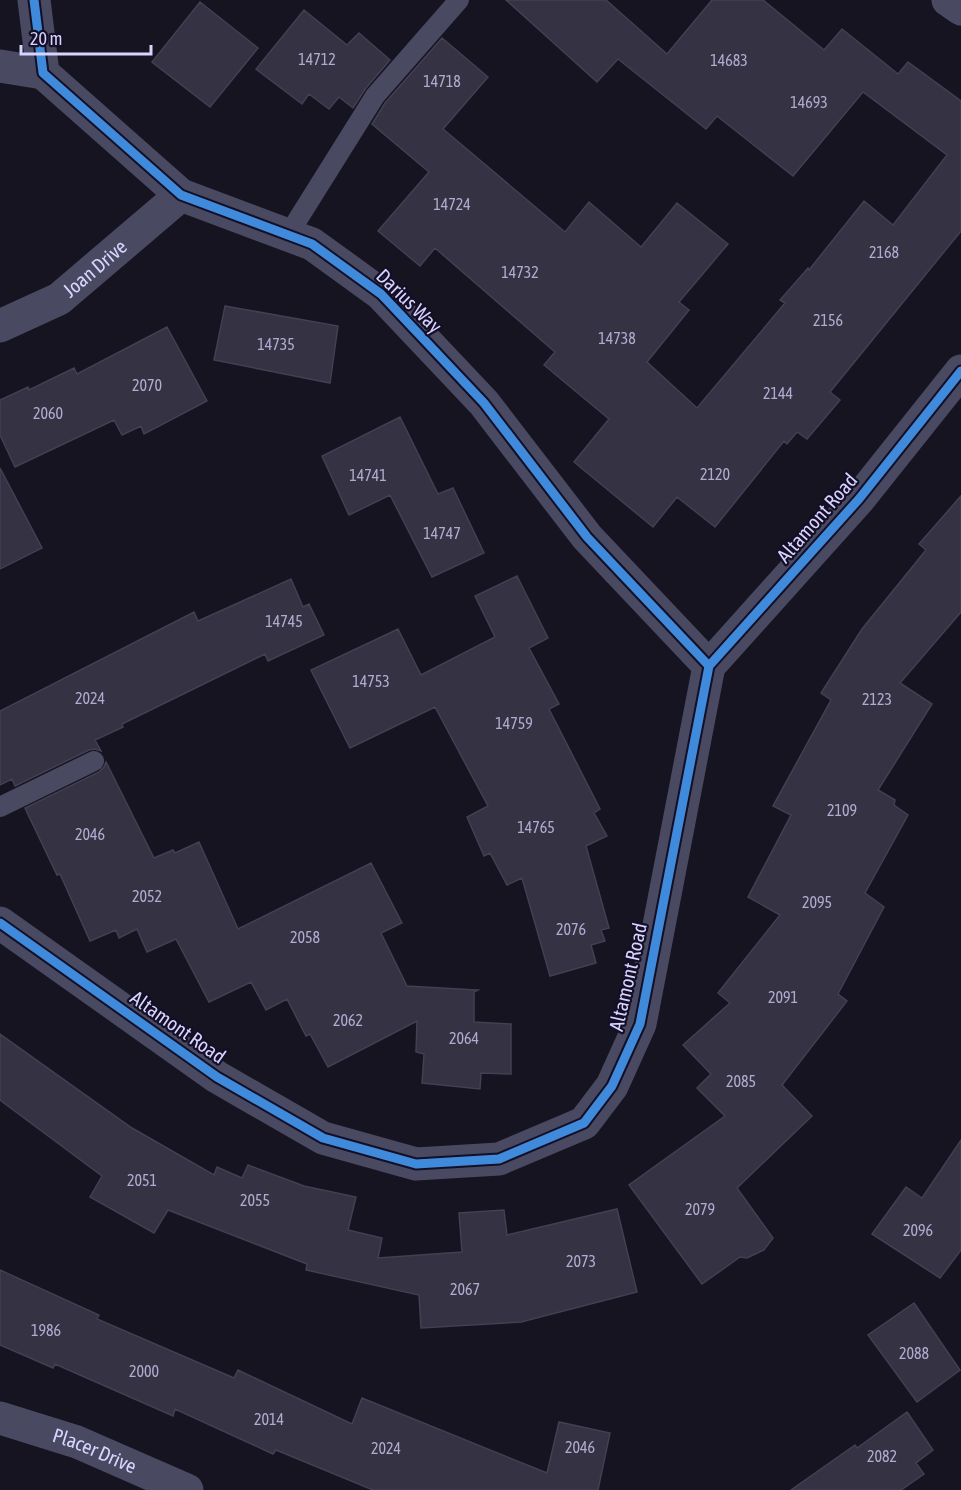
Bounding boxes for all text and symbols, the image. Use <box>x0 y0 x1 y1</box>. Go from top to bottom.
scale bar <box>21 18 152 56</box>
text: 20 m <box>30 28 62 49</box>
house number: 14712 <box>298 50 336 68</box>
house number: 14683 <box>710 51 748 69</box>
house number: 14718 <box>423 72 461 90</box>
house number: 14693 <box>790 93 828 111</box>
house number: 14724 <box>433 195 471 213</box>
street label: Joan Drive <box>58 235 131 302</box>
house number: 2168 <box>869 243 899 261</box>
house number: 14732 <box>501 263 539 281</box>
street label: Darius Way <box>372 264 447 337</box>
house number: 2156 <box>813 311 843 329</box>
house number: 14738 <box>598 329 636 347</box>
house number: 14735 <box>257 335 295 353</box>
house number: 2070 <box>132 376 162 394</box>
house number: 2144 <box>763 384 793 402</box>
house number: 2060 <box>33 404 63 422</box>
house number: 2120 <box>700 465 730 483</box>
house number: 14741 <box>349 466 387 484</box>
street label: Altamont Road <box>772 468 861 567</box>
house number: 14747 <box>423 524 461 542</box>
house number: 14745 <box>265 612 303 630</box>
house number: 14753 <box>352 672 390 690</box>
house number: 2024 <box>75 689 105 707</box>
house number: 2123 <box>862 690 892 708</box>
house number: 14759 <box>495 714 533 732</box>
house number: 2109 <box>827 801 857 819</box>
house number: 14765 <box>517 818 555 836</box>
house number: 2046 <box>75 825 105 843</box>
house number: 2052 <box>132 887 162 905</box>
house number: 2095 <box>802 893 832 911</box>
house number: 2076 <box>556 920 586 938</box>
street label: Altamont Road <box>604 921 651 1033</box>
house number: 2058 <box>290 928 320 946</box>
street label: Altamont Road <box>126 986 230 1068</box>
house number: 2091 <box>768 988 798 1006</box>
house number: 2062 <box>333 1011 363 1029</box>
house number: 2064 <box>449 1029 479 1047</box>
house number: 2085 <box>726 1072 756 1090</box>
house number: 2051 <box>127 1171 157 1189</box>
house number: 2055 <box>240 1191 270 1209</box>
house number: 2079 <box>685 1200 715 1218</box>
house number: 2096 <box>903 1221 933 1239</box>
house number: 2073 <box>566 1252 596 1270</box>
house number: 2067 <box>450 1280 480 1298</box>
house number: 1986 <box>31 1321 61 1339</box>
house number: 2088 <box>899 1344 929 1362</box>
house number: 2000 <box>129 1362 159 1380</box>
house number: 2014 <box>254 1410 284 1428</box>
street label: Placer Drive <box>50 1423 140 1478</box>
house number: 2046 <box>565 1438 595 1456</box>
house number: 2024 <box>371 1439 401 1457</box>
house number: 2082 <box>867 1447 897 1465</box>

